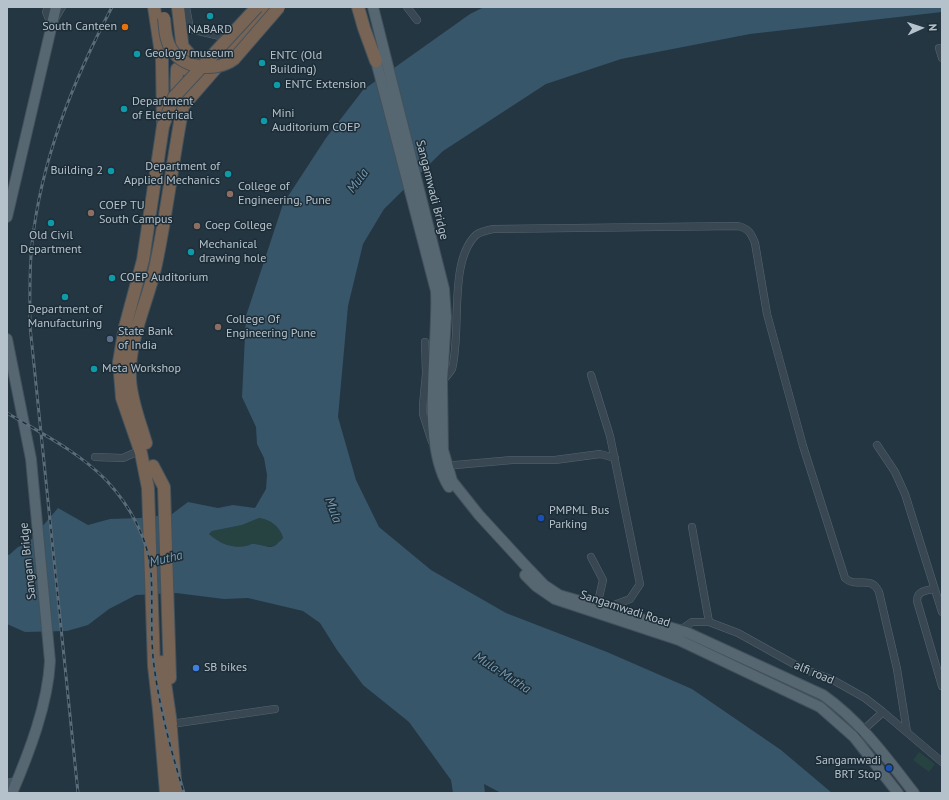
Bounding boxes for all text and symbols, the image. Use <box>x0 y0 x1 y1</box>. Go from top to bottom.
north arrow <box>901 8 941 48</box>
marker: NABARD <box>205 11 215 21</box>
place label: South Canteen <box>42 20 117 34</box>
marker: South Canteen <box>120 22 130 32</box>
place label: NABARD <box>188 23 232 37</box>
text: N <box>926 23 940 31</box>
place label: Geology museum <box>145 47 233 61</box>
marker: Geology museum <box>132 49 142 59</box>
place label: ENTC (Old Building) <box>270 49 322 77</box>
marker: ENTC (Old Building) <box>257 58 267 68</box>
place label: ENTC Extension <box>285 78 366 92</box>
marker: ENTC Extension <box>272 80 282 90</box>
place label: Department of Electrical <box>132 95 193 123</box>
marker: Department of Electrical <box>119 104 129 114</box>
place label: Mini Auditorium COEP <box>272 107 360 135</box>
marker: Mini Auditorium COEP <box>259 116 269 126</box>
street label: Sangamwadi Bridge <box>413 139 451 241</box>
place label: Department of Applied Mechanics <box>124 160 220 188</box>
place label: Building 2 <box>50 164 103 178</box>
marker: Building 2 <box>106 166 116 176</box>
water label: Mula <box>344 166 372 196</box>
marker: Department of Applied Mechanics <box>223 169 233 179</box>
place label: College of Engineering, Pune <box>238 180 331 208</box>
marker: College of Engineering, Pune <box>225 189 235 199</box>
place label: COEP TU South Campus <box>99 199 172 227</box>
marker: COEP TU South Campus <box>86 208 96 218</box>
marker: Old Civil Department <box>46 218 56 228</box>
place label: Coep College <box>205 219 272 233</box>
marker: Coep College <box>192 221 202 231</box>
place label: Old Civil Department <box>20 229 82 257</box>
place label: Mechanical drawing hole <box>199 238 266 266</box>
marker: Mechanical drawing hole <box>186 247 196 257</box>
place label: COEP Auditorium <box>120 271 208 285</box>
marker: COEP Auditorium <box>107 273 117 283</box>
marker: Department of Manufacturing <box>60 292 70 302</box>
place label: Department of Manufacturing <box>28 303 102 331</box>
place label: College Of Engineering Pune <box>226 313 316 341</box>
marker: College Of Engineering Pune <box>213 322 223 332</box>
place label: State Bank of India <box>118 325 173 353</box>
marker: State Bank of India <box>105 334 115 344</box>
place label: Meta Workshop <box>102 362 181 376</box>
marker: Meta Workshop <box>89 364 99 374</box>
water label: Mula <box>321 495 345 525</box>
place label: PMPML Bus Parking <box>549 504 609 532</box>
marker: PMPML Bus Parking <box>536 513 546 523</box>
street label: Sangam Bridge <box>17 522 39 600</box>
water label: Mutha <box>148 548 184 570</box>
street label: Sangamwadi Road <box>578 588 672 630</box>
water label: Mula-Mutha <box>471 649 533 697</box>
street label: alfi road <box>792 658 836 688</box>
place label: SB bikes <box>204 661 247 675</box>
marker: SB bikes <box>191 663 201 673</box>
place label: Sangamwadi BRT Stop <box>816 754 881 782</box>
marker: Sangamwadi BRT Stop <box>884 763 894 773</box>

